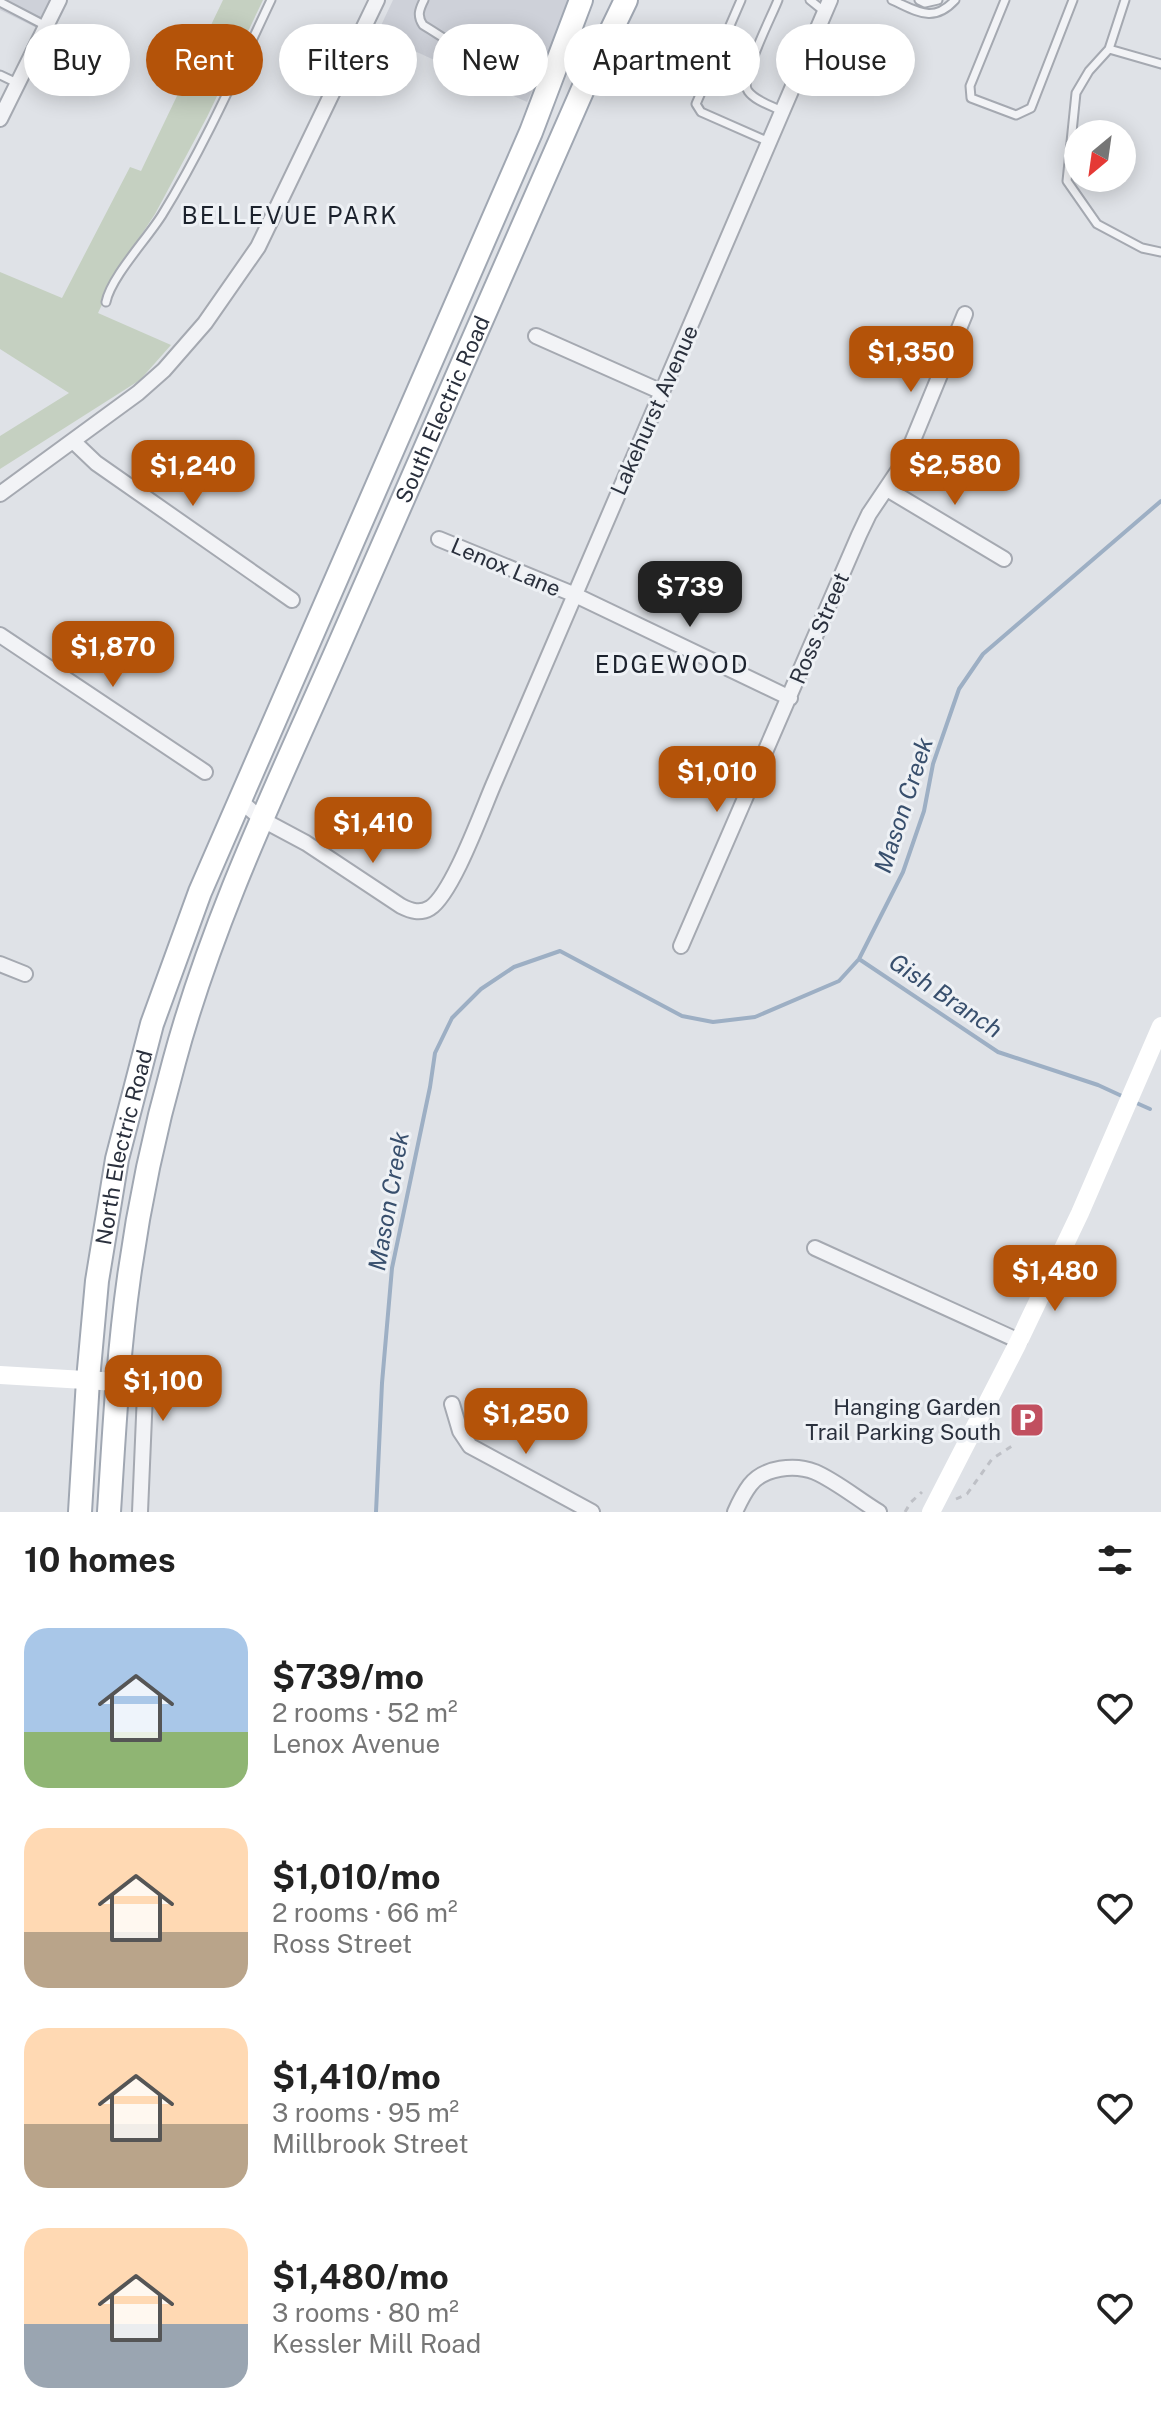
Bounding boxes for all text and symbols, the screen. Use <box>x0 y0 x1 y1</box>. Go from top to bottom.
chip: Buy <box>24 24 130 96</box>
chip: Rent <box>146 24 263 96</box>
chip: Filters <box>279 24 417 96</box>
chip: New <box>433 24 548 96</box>
chip: Apartment <box>564 24 760 96</box>
chip: House <box>776 24 915 96</box>
north arrow <box>1064 120 1136 192</box>
map controls <box>1064 120 1136 192</box>
district label: BELLEVUE PARK <box>181 201 399 229</box>
street label: South Electric Road <box>390 312 495 507</box>
street label: Lakehurst Avenue <box>605 321 703 499</box>
pin: $1,350 <box>846 326 976 394</box>
text: $1,350 <box>867 336 955 367</box>
pin: $2,580 <box>890 439 1020 507</box>
pin: $1,240 <box>128 440 258 508</box>
text: $2,580 <box>908 449 1002 480</box>
text: $1,240 <box>150 450 236 481</box>
street label: Lenox Lane <box>447 532 565 602</box>
pin: $739 <box>643 561 737 629</box>
street label: Ross Street <box>784 568 854 688</box>
text: $739 <box>656 571 724 602</box>
pin: $1,870 <box>48 621 178 689</box>
text: $1,870 <box>70 631 156 662</box>
district label: EDGEWOOD <box>595 650 749 678</box>
water label: Mason Creek <box>868 734 938 876</box>
pin: $1,010 <box>652 746 782 814</box>
text: $1,010 <box>677 756 757 787</box>
pin: $1,410 <box>308 797 438 865</box>
text: $1,410 <box>333 807 413 838</box>
water label: Gish Branch <box>884 947 1008 1043</box>
street label: North Electric Road <box>90 1047 158 1247</box>
water label: Mason Creek <box>362 1129 414 1273</box>
pin: $1,480 <box>990 1245 1120 1313</box>
text: $1,480 <box>1011 1255 1099 1286</box>
pin: $1,100 <box>98 1355 228 1423</box>
text: $1,100 <box>123 1365 203 1396</box>
pin: $1,250 <box>461 1388 591 1456</box>
place label: Hanging Garden Trail Parking South <box>805 1394 1001 1445</box>
text: $1,250 <box>482 1398 570 1429</box>
parking icon: Hanging Garden Trail Parking South <box>1008 1401 1046 1439</box>
icon: filters <box>1093 1538 1137 1582</box>
text: 10 homes <box>24 1540 176 1580</box>
text: $739/mo <box>272 1657 424 1697</box>
icon: home <box>88 1660 184 1756</box>
icon: heart <box>1093 1686 1137 1730</box>
text: 2 rooms · 52 m² <box>272 1697 458 1728</box>
text: Lenox Avenue <box>272 1728 440 1759</box>
text: $1,010/mo <box>272 1857 440 1897</box>
icon: home <box>88 1860 184 1956</box>
icon: heart <box>1093 1886 1137 1930</box>
text: 2 rooms · 66 m² <box>272 1897 458 1928</box>
text: Ross Street <box>272 1928 412 1959</box>
text: $1,410/mo <box>272 2057 441 2097</box>
icon: home <box>88 2060 184 2156</box>
icon: heart <box>1093 2086 1137 2130</box>
text: 3 rooms · 95 m² <box>272 2097 459 2128</box>
text: Millbrook Street <box>272 2128 469 2159</box>
text: $1,480/mo <box>272 2257 449 2297</box>
icon: home <box>88 2260 184 2356</box>
icon: heart <box>1093 2286 1137 2330</box>
text: 3 rooms · 80 m² <box>272 2297 459 2328</box>
text: Kessler Mill Road <box>272 2328 481 2359</box>

